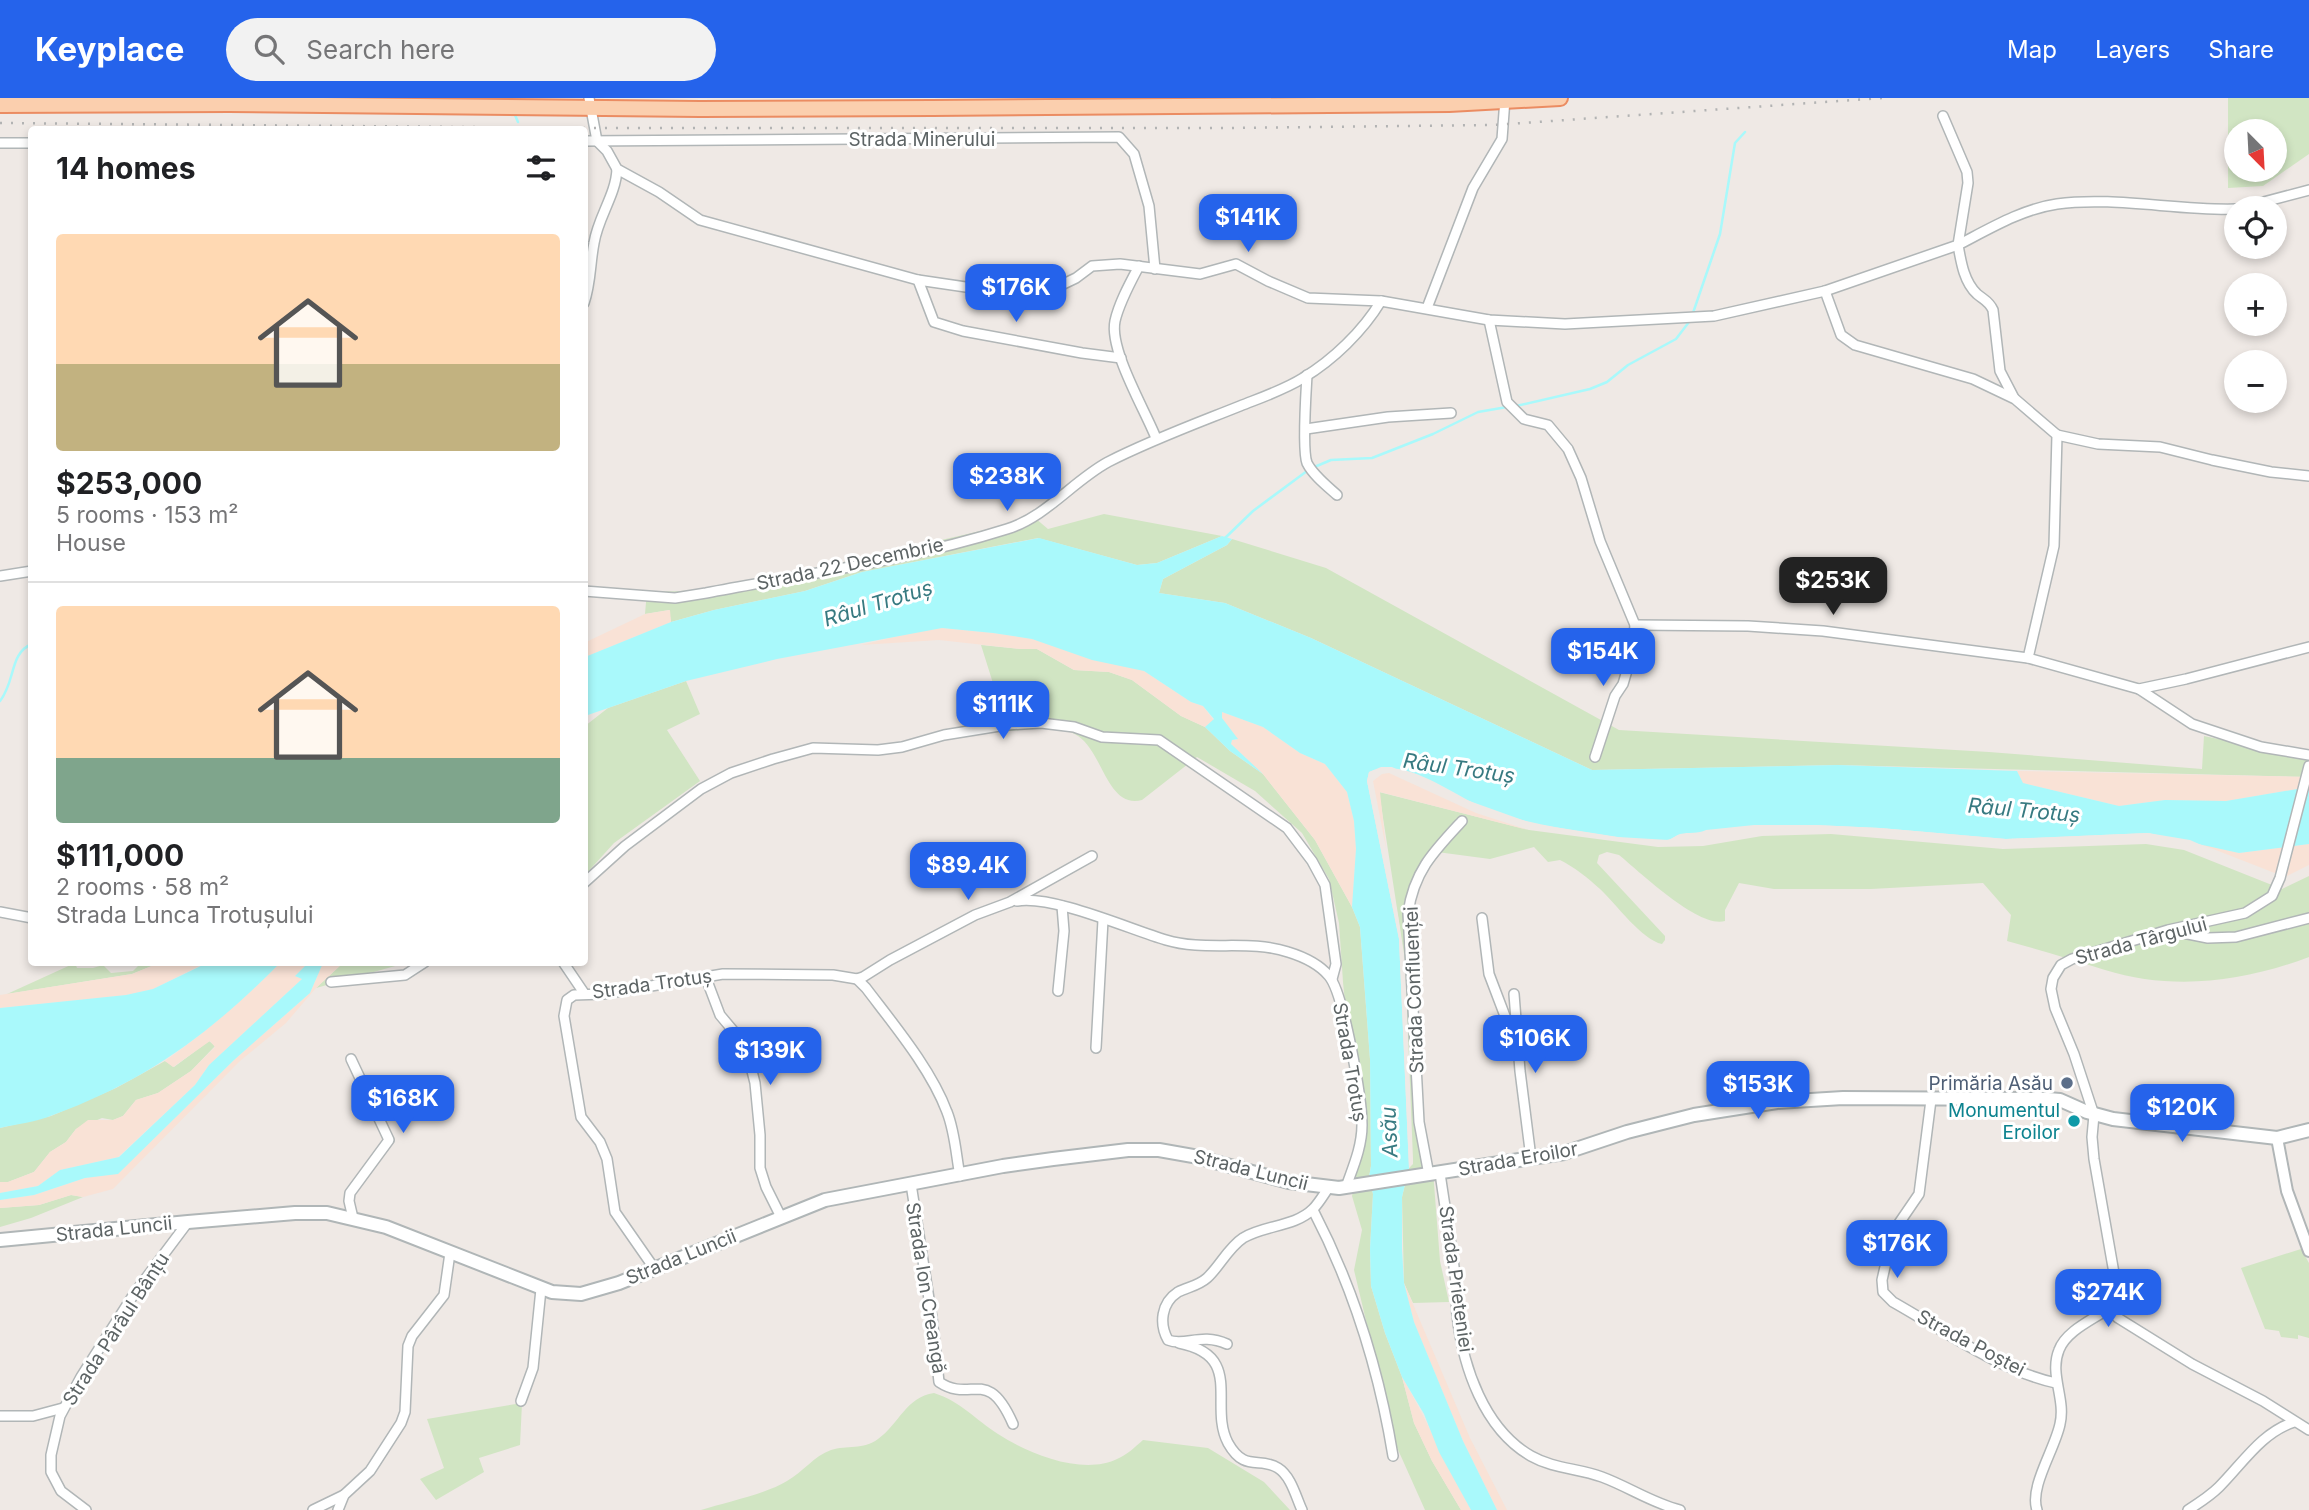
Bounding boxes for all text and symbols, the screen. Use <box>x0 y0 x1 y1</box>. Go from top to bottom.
search box <box>226 18 716 81</box>
text: Keyplace <box>35 29 184 69</box>
icon: search <box>250 30 288 68</box>
text: Search here <box>306 34 455 65</box>
text: Map <box>2007 35 2057 64</box>
text: Layers <box>2095 35 2170 64</box>
text: Share <box>2208 35 2274 64</box>
north arrow <box>2224 119 2287 182</box>
map controls <box>2224 119 2287 413</box>
street label: Strada Minerului <box>849 128 995 151</box>
icon: filters <box>522 149 560 187</box>
text: 14 homes <box>56 150 195 186</box>
pin: $141K <box>1199 194 1297 254</box>
button: locate <box>2224 196 2287 259</box>
text: $141K <box>1215 203 1281 231</box>
pin: $176K <box>967 264 1065 324</box>
text: $176K <box>981 273 1051 301</box>
button: + <box>2224 273 2287 336</box>
icon: home <box>245 280 371 406</box>
button: − <box>2224 350 2287 413</box>
pin: $238K <box>958 454 1056 513</box>
text: $238K <box>969 462 1045 490</box>
text: $253,000 <box>56 465 202 501</box>
text: 5 rooms · 153 m² <box>56 501 238 529</box>
text: House <box>56 529 126 557</box>
street label: Strada 22 Decembrie <box>754 533 946 595</box>
pin: $253K <box>1784 558 1882 617</box>
text: $253K <box>1795 566 1871 594</box>
water label: Râul Trotuș <box>820 575 936 631</box>
pin: $154K <box>1554 628 1652 688</box>
text: $154K <box>1567 637 1639 665</box>
icon: home <box>245 652 371 778</box>
pin: $111K <box>954 682 1052 741</box>
text: $111K <box>972 690 1034 718</box>
water label: Râul Trotuș <box>1401 748 1517 788</box>
water label: Râul Trotuș <box>1967 793 2081 827</box>
text: $111,000 <box>56 837 184 873</box>
pin: $89.4K <box>911 842 1025 902</box>
text: $89.4K <box>926 851 1010 879</box>
text: 2 rooms · 58 m² <box>56 873 229 901</box>
text: Strada Lunca Trotușului <box>56 901 313 929</box>
street label: Strada Confluenței <box>1400 906 1428 1074</box>
street label: Strada Târgului <box>2073 912 2209 970</box>
street label: Strada Trotuș <box>591 964 713 1004</box>
street label: Strada Trotuș <box>1328 1001 1372 1123</box>
pin: $106K <box>1486 1016 1584 1075</box>
text: $106K <box>1499 1024 1571 1052</box>
pin: $139K <box>721 1028 819 1087</box>
text: $139K <box>734 1036 806 1064</box>
pin: $153K <box>1709 1062 1807 1121</box>
text: $153K <box>1722 1070 1794 1098</box>
place label: Primăria Asău <box>1928 1072 2053 1095</box>
marker: Primăria Asău <box>2059 1075 2075 1091</box>
pin: $168K <box>354 1076 452 1135</box>
text: $168K <box>367 1084 439 1112</box>
pin: $120K <box>2133 1084 2231 1144</box>
text: $120K <box>2146 1093 2218 1121</box>
place label: Monumentul Eroilor <box>1948 1099 2060 1144</box>
water label: Asău <box>1376 1106 1402 1159</box>
marker: Monumentul Eroilor <box>2066 1113 2082 1129</box>
street label: Strada Eroilor <box>1456 1137 1580 1181</box>
street label: Strada Luncii <box>1191 1145 1311 1195</box>
street label: Strada Ion Creangă <box>901 1201 951 1375</box>
street label: Strada Prieteniei <box>1434 1204 1478 1354</box>
street label: Strada Luncii <box>55 1211 173 1247</box>
pin: $176K <box>1848 1220 1946 1280</box>
street label: Strada Luncii <box>622 1224 740 1290</box>
text: $176K <box>1862 1229 1932 1257</box>
street label: Strada Pârâul Bânțu <box>58 1248 174 1410</box>
pin: $274K <box>2059 1270 2157 1329</box>
text: $274K <box>2071 1278 2145 1306</box>
street label: Strada Poștei <box>1913 1305 2029 1381</box>

